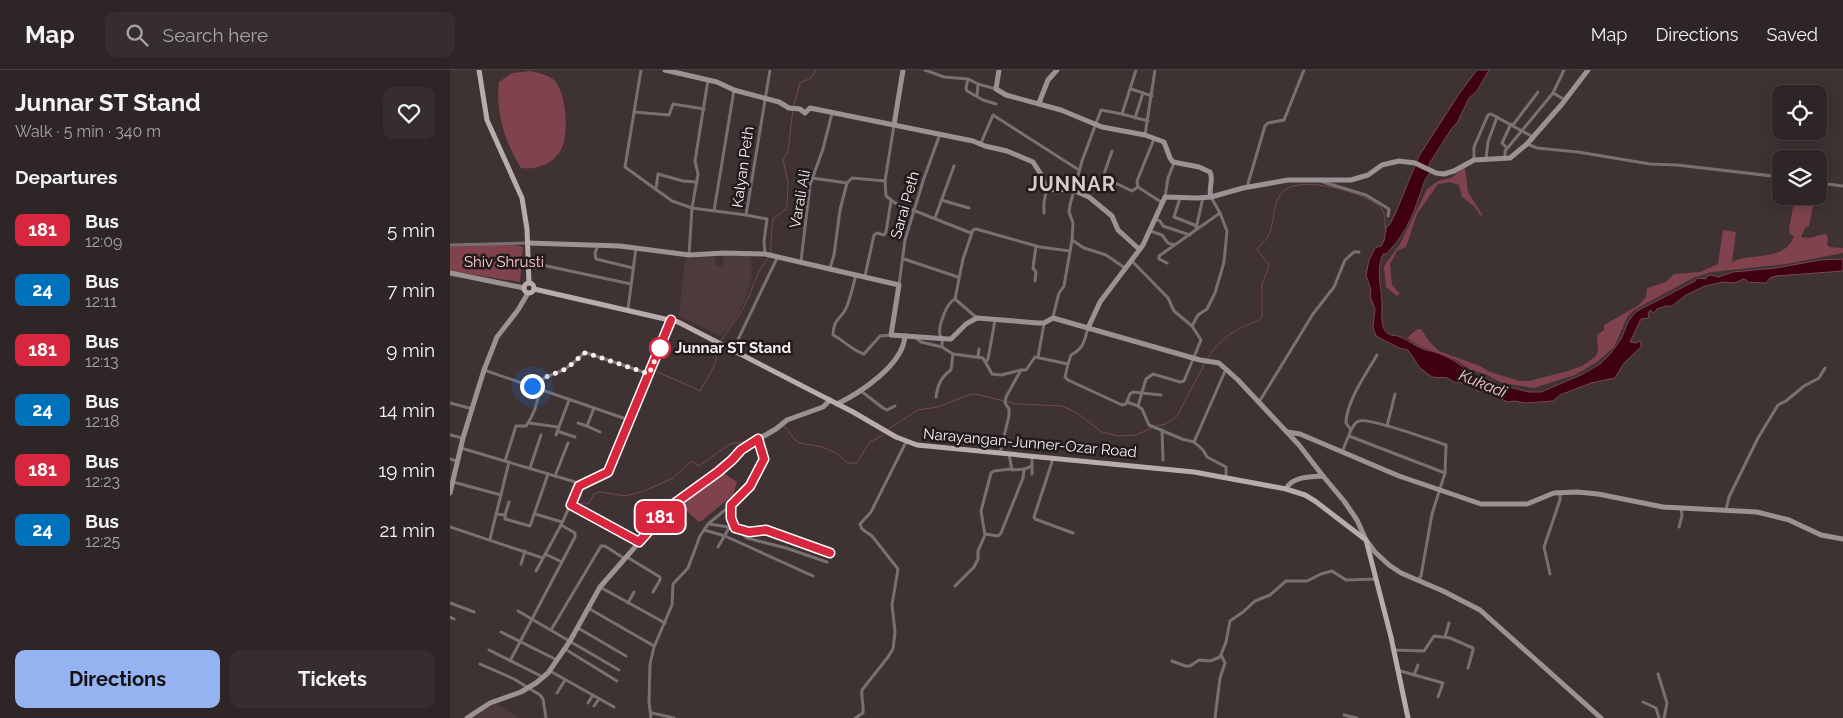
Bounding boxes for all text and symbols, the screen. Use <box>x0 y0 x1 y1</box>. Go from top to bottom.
search box <box>105 12 455 57</box>
text: Map <box>25 20 75 49</box>
icon: search <box>123 21 151 49</box>
text: Search here <box>163 24 268 46</box>
text: Map <box>1591 24 1627 45</box>
text: Directions <box>1655 24 1739 45</box>
text: Saved <box>1767 24 1818 45</box>
map controls <box>1772 85 1827 205</box>
button: locate <box>1772 85 1827 140</box>
button: heart <box>383 87 435 139</box>
text: Junnar ST Stand <box>15 88 201 117</box>
text: Walk · 5 min · 340 m <box>15 122 161 141</box>
street label: Kalyan Peth <box>728 125 758 209</box>
button: layers <box>1772 150 1827 205</box>
text: Departures <box>15 166 117 188</box>
street label: Varali Ali <box>786 168 814 230</box>
street label: Sarai Peth <box>887 169 923 241</box>
district label: JUNNAR <box>1028 172 1116 196</box>
text: Bus <box>85 210 119 232</box>
text: 181 <box>28 219 57 240</box>
text: 5 min <box>387 219 435 241</box>
text: 12:09 <box>85 232 122 251</box>
park label: Shiv Shrusti <box>464 253 544 271</box>
text: Bus <box>85 270 119 292</box>
text: 24 <box>32 279 53 300</box>
text: 7 min <box>387 279 435 301</box>
text: 12:11 <box>85 292 117 311</box>
text: Bus <box>85 330 119 352</box>
marker: Junnar ST Stand <box>649 337 671 359</box>
text: 181 <box>28 339 57 360</box>
text: 9 min <box>386 339 435 361</box>
place label: Junnar ST Stand <box>675 339 791 357</box>
text: 12:13 <box>85 352 119 371</box>
water label: Kukadi <box>1456 365 1510 402</box>
your location <box>520 374 545 399</box>
text: Bus <box>85 390 119 412</box>
text: 24 <box>32 399 53 420</box>
text: 14 min <box>379 399 435 421</box>
text: 12:18 <box>85 412 120 431</box>
street label: Narayangan-Junner-Ozar Road <box>922 425 1138 461</box>
text: Bus <box>85 450 119 472</box>
text: 181 <box>28 459 57 480</box>
text: 19 min <box>378 459 435 481</box>
text: 12:23 <box>85 472 120 491</box>
line badge: 181 <box>631 501 689 533</box>
text: 181 <box>646 506 674 527</box>
text: Bus <box>85 510 119 532</box>
text: 24 <box>32 519 53 540</box>
text: 21 min <box>379 519 435 541</box>
text: 12:25 <box>85 532 120 551</box>
button: Directions <box>15 650 220 708</box>
button: Tickets <box>230 650 435 708</box>

